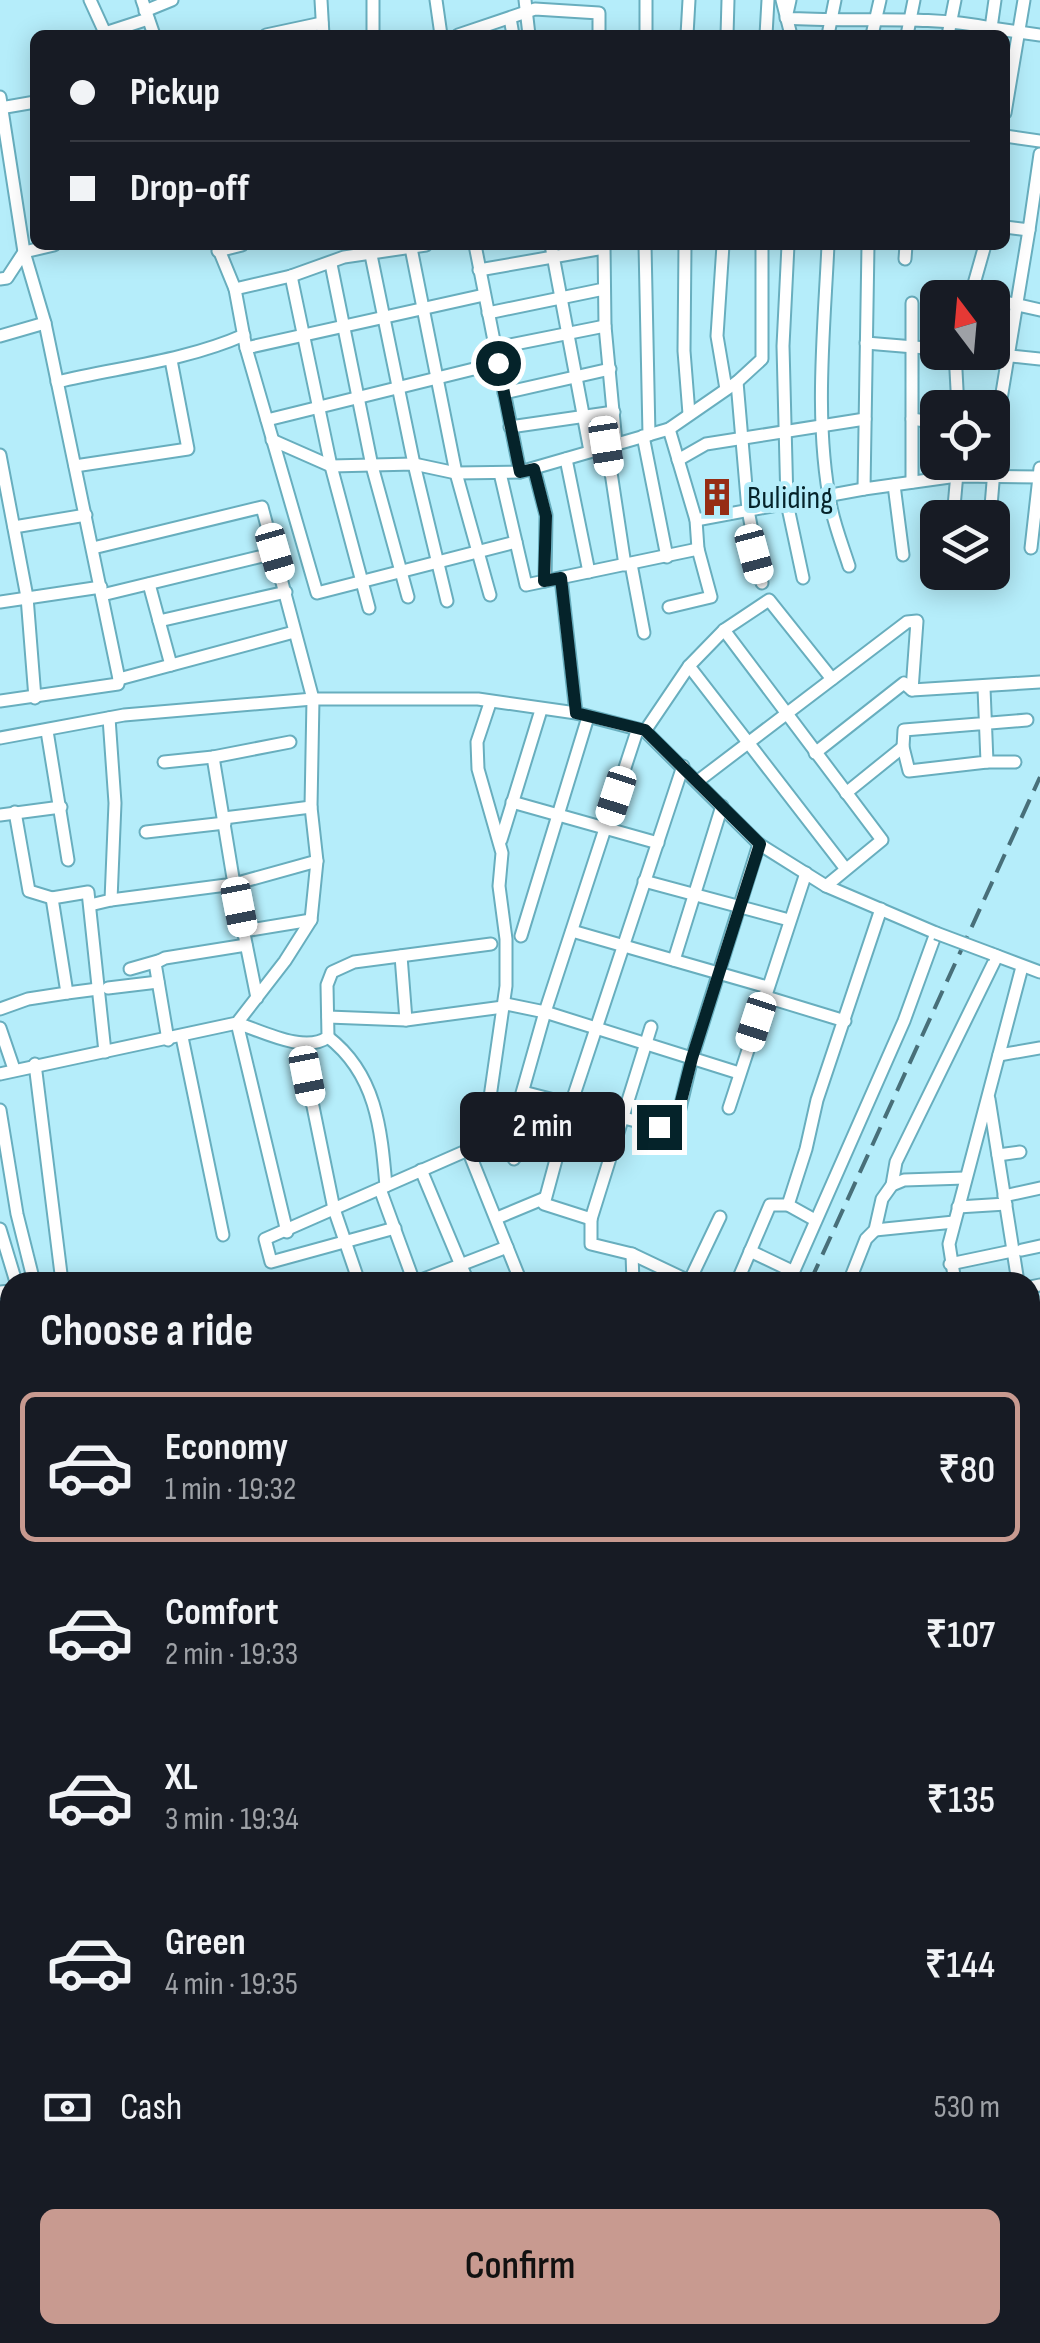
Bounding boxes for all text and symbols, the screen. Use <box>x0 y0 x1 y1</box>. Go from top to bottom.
text: Pickup <box>130 70 220 115</box>
text: Drop-off <box>130 166 249 211</box>
north arrow <box>920 280 1010 370</box>
map controls <box>920 280 1010 590</box>
route start <box>476 341 521 386</box>
button: locate <box>920 390 1010 480</box>
car <box>586 414 626 478</box>
building icon: Buliding <box>696 476 738 518</box>
place label: Buliding <box>747 479 833 518</box>
button: layers <box>920 500 1010 590</box>
car <box>252 520 298 586</box>
car <box>732 521 776 587</box>
car <box>592 763 640 829</box>
car <box>219 875 259 939</box>
car <box>732 989 780 1055</box>
car <box>287 1044 327 1108</box>
callout: 2 min <box>459 1092 624 1162</box>
route end <box>637 1105 682 1150</box>
text: 2 min <box>513 1107 572 1146</box>
text: Choose a ride <box>40 1304 253 1359</box>
icon: car <box>45 1422 135 1512</box>
text: Economy <box>165 1425 288 1470</box>
text: ₹80 <box>938 1448 995 1493</box>
text: 1 min · 19:32 <box>165 1470 296 1509</box>
icon: car <box>45 1587 135 1677</box>
text: Comfort <box>165 1590 279 1635</box>
text: ₹107 <box>926 1613 995 1658</box>
text: 2 min · 19:33 <box>165 1635 298 1674</box>
icon: car <box>45 1752 135 1842</box>
text: XL <box>165 1755 198 1800</box>
text: ₹135 <box>926 1778 995 1823</box>
text: 3 min · 19:34 <box>165 1800 299 1839</box>
icon: car <box>45 1917 135 2007</box>
text: Green <box>165 1920 246 1965</box>
text: ₹144 <box>925 1943 995 1988</box>
text: 4 min · 19:35 <box>165 1965 298 2004</box>
icon: cash <box>40 2080 95 2135</box>
text: Cash <box>120 2085 182 2130</box>
text: 530 m <box>934 2088 1000 2127</box>
button: Confirm <box>40 2209 1000 2324</box>

